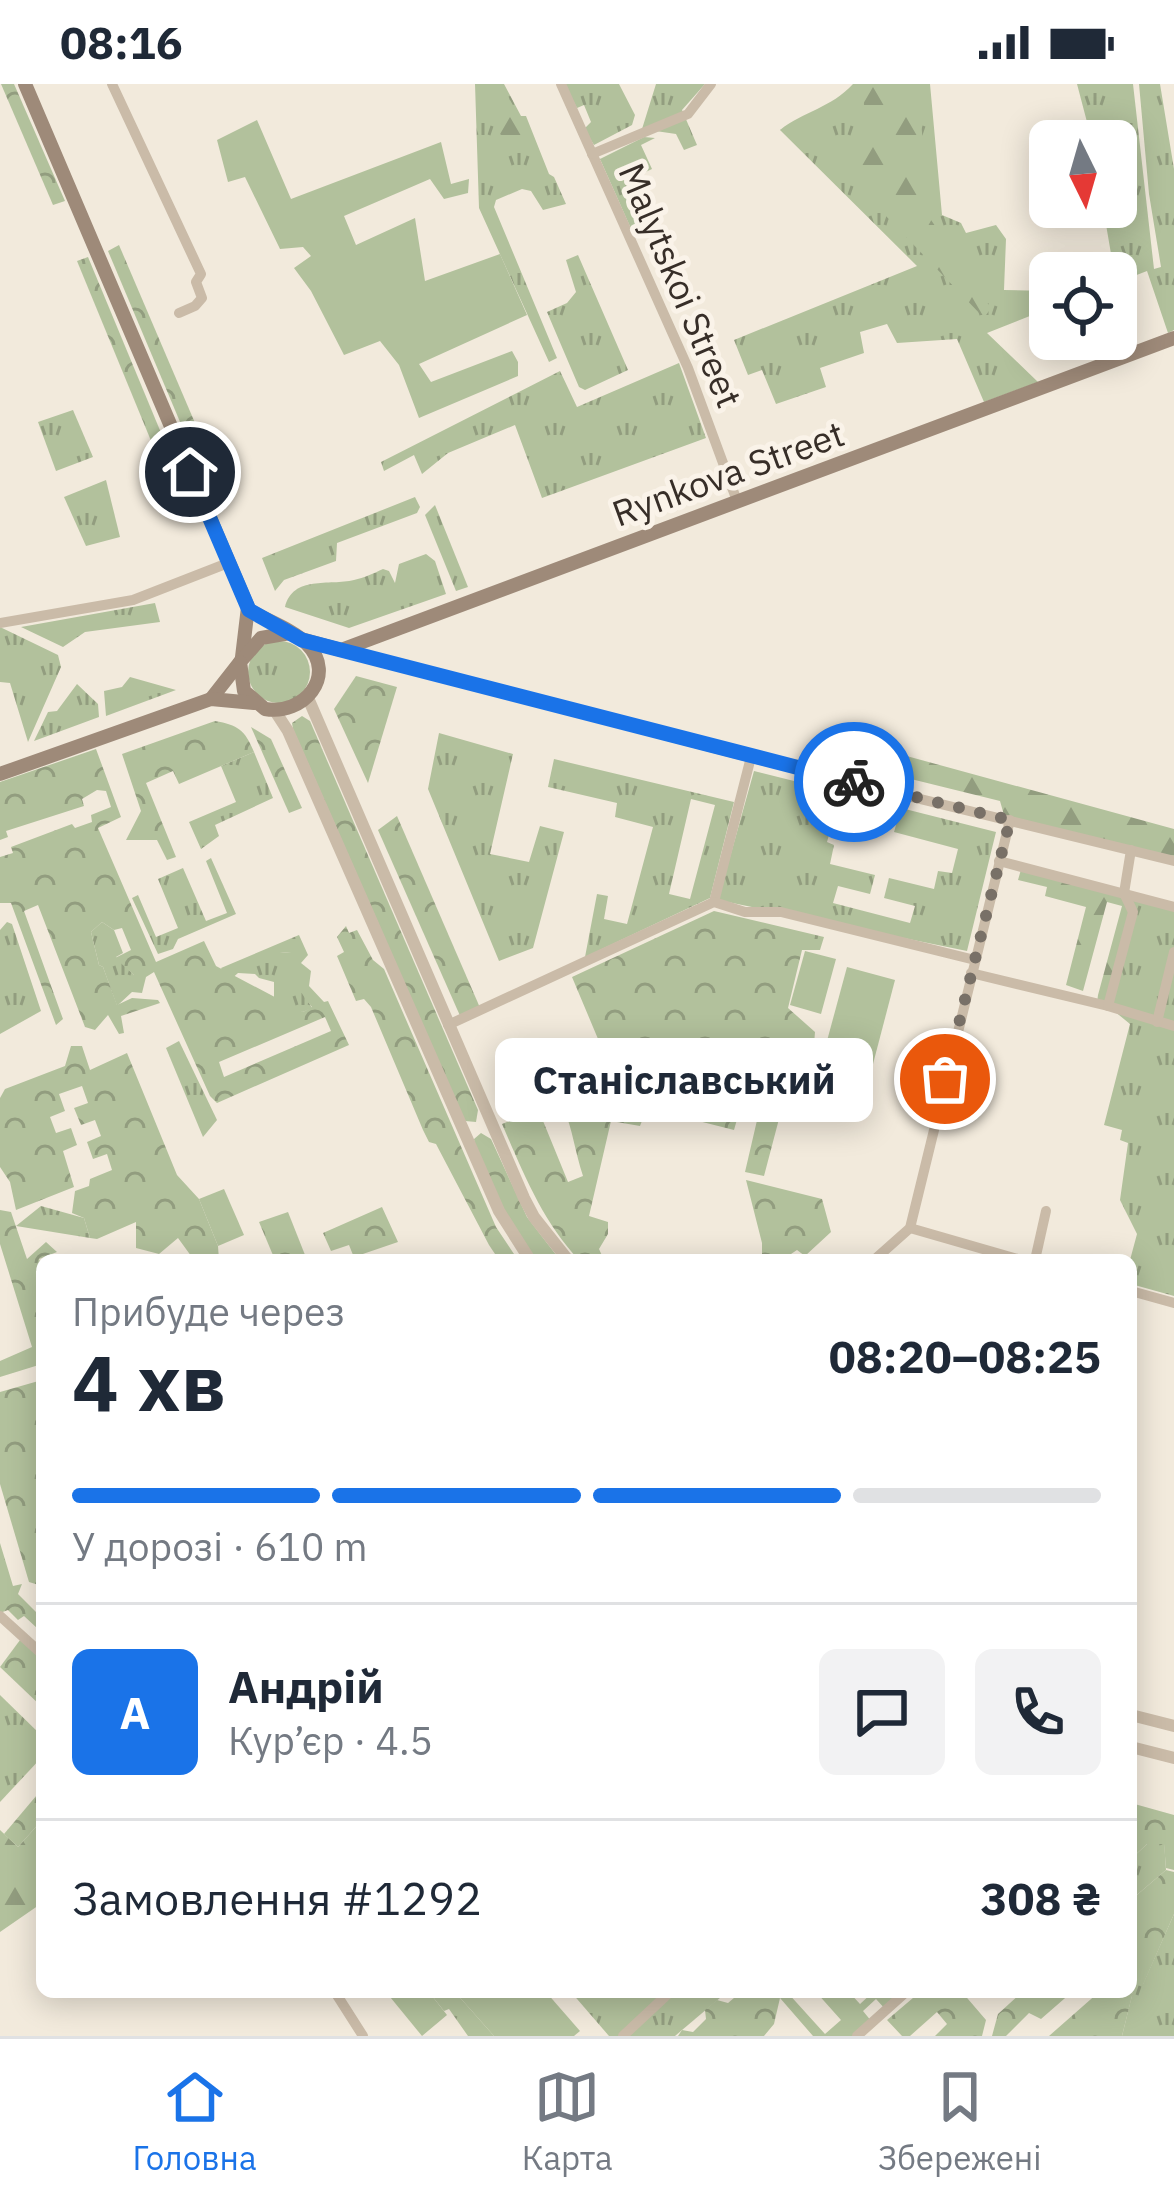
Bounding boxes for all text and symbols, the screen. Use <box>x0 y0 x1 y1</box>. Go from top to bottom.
text: 08:16 <box>60 13 183 71</box>
north arrow <box>1029 120 1137 228</box>
map controls <box>1029 120 1137 360</box>
street label: Malytskoi Street <box>608 156 754 414</box>
button: locate <box>1029 252 1137 360</box>
street label: Rynkova Street <box>606 409 850 537</box>
pin <box>139 421 241 523</box>
icon: home <box>157 439 223 505</box>
courier <box>794 722 914 842</box>
icon: bike <box>821 749 887 815</box>
pin <box>894 1028 996 1130</box>
callout: Станіславський <box>495 1037 873 1121</box>
icon: bag <box>912 1046 978 1112</box>
text: Станіславський <box>532 1054 836 1105</box>
text: Прибуде через <box>72 1286 345 1337</box>
text: 08:20–08:25 <box>829 1327 1101 1385</box>
text: 4 хв <box>72 1331 226 1432</box>
text: У дорозі · 610 m <box>72 1521 368 1572</box>
button: chat <box>819 1649 945 1775</box>
button: phone <box>975 1649 1101 1775</box>
text: Андрій <box>228 1657 384 1715</box>
text: А <box>120 1683 150 1741</box>
text: Кур’єр · 4.5 <box>228 1715 433 1766</box>
text: Замовлення #1292 <box>72 1869 482 1927</box>
text: 308 ₴ <box>980 1869 1101 1927</box>
tab: Головна <box>133 2064 257 2179</box>
tab: Карта <box>522 2064 613 2179</box>
tab: Збережені <box>878 2064 1041 2179</box>

